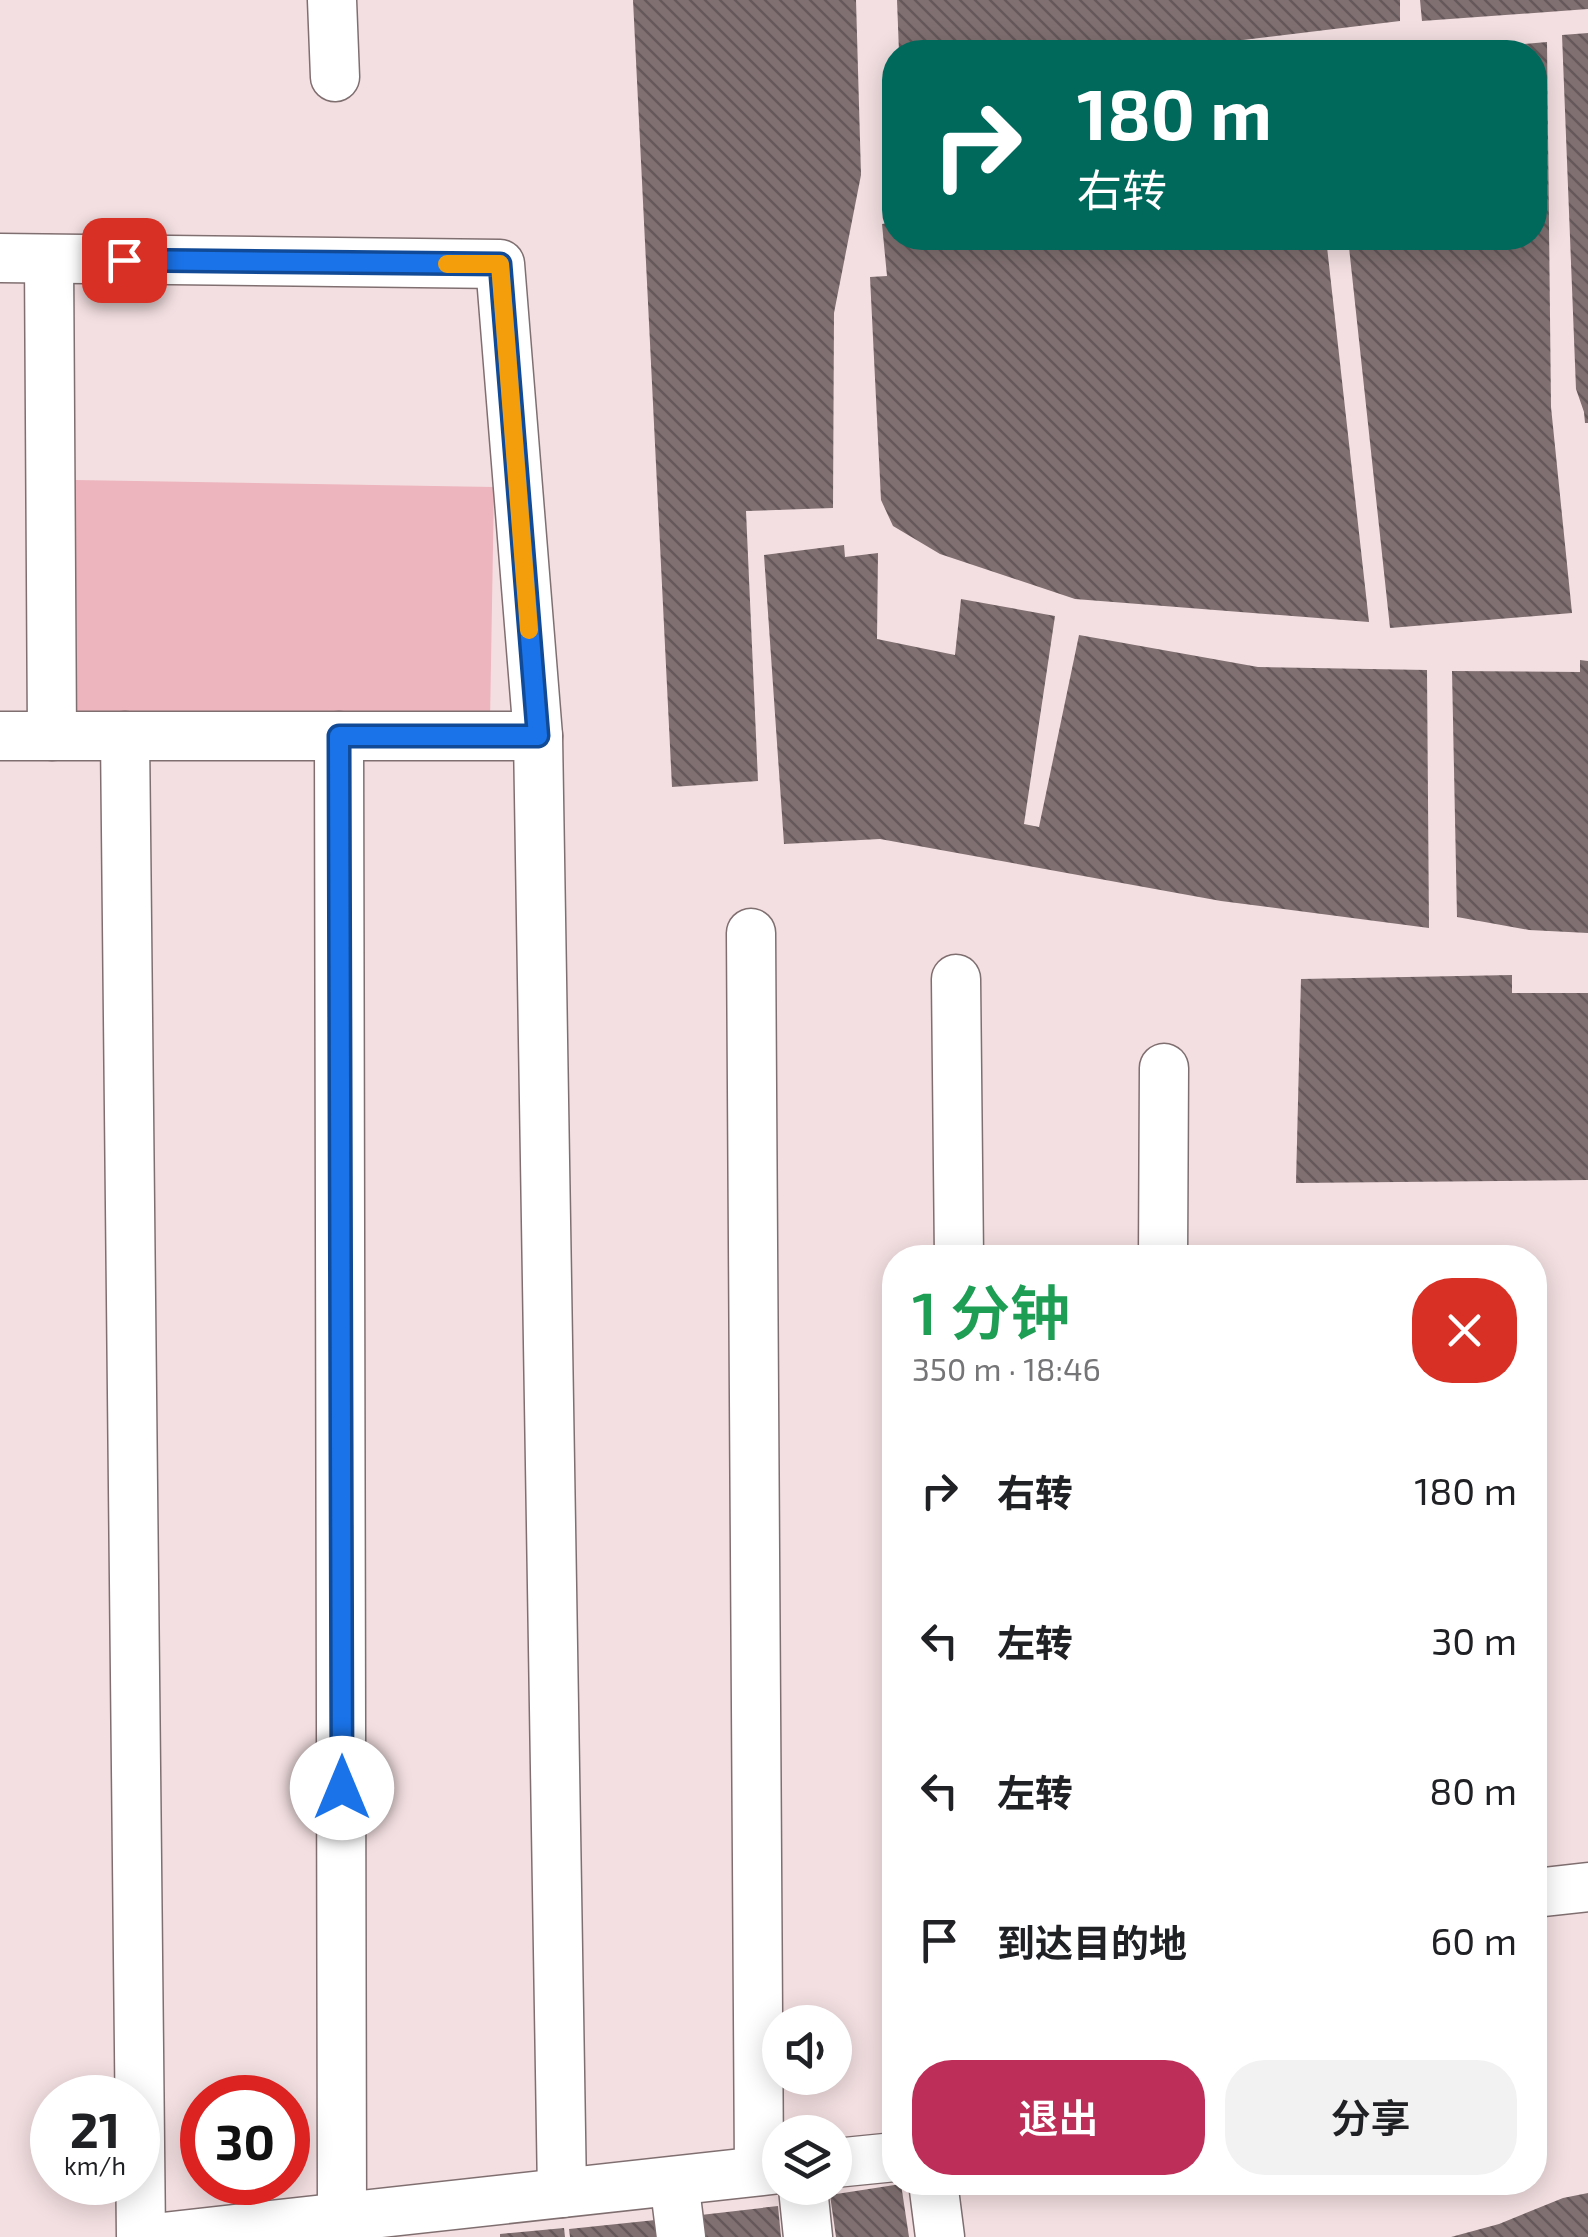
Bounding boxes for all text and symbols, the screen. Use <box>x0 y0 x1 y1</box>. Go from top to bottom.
text: 180 m <box>1077 70 1272 154</box>
icon: right <box>912 80 1042 210</box>
text: 右转 <box>1077 162 1167 216</box>
pin <box>82 218 167 303</box>
icon: arrive <box>97 233 152 288</box>
text: 1 分钟 <box>912 1275 1070 1347</box>
button: close <box>1412 1278 1517 1383</box>
text: 350 m · 18:46 <box>912 1349 1101 1387</box>
icon: right <box>912 1463 967 1518</box>
text: 180 m <box>1414 1467 1517 1513</box>
text: 右转 <box>997 1469 1073 1515</box>
icon: left <box>912 1613 967 1668</box>
text: 30 m <box>1431 1617 1517 1663</box>
text: 左转 <box>997 1619 1073 1665</box>
position arrow <box>290 1736 394 1840</box>
icon: left <box>912 1763 967 1818</box>
text: 80 m <box>1429 1767 1517 1813</box>
text: 左转 <box>997 1769 1073 1815</box>
icon: arrive <box>912 1913 967 1968</box>
text: 60 m <box>1431 1917 1517 1963</box>
text: 到达目的地 <box>997 1919 1187 1965</box>
map controls <box>762 2005 852 2205</box>
button: sound <box>762 2005 852 2095</box>
button: 退出 <box>912 2060 1205 2175</box>
button: 分享 <box>1225 2060 1517 2175</box>
speed limit sign: 30 <box>180 2075 310 2205</box>
text: 21 <box>70 2098 120 2158</box>
button: layers <box>762 2115 852 2205</box>
text: km/h <box>64 2150 126 2180</box>

